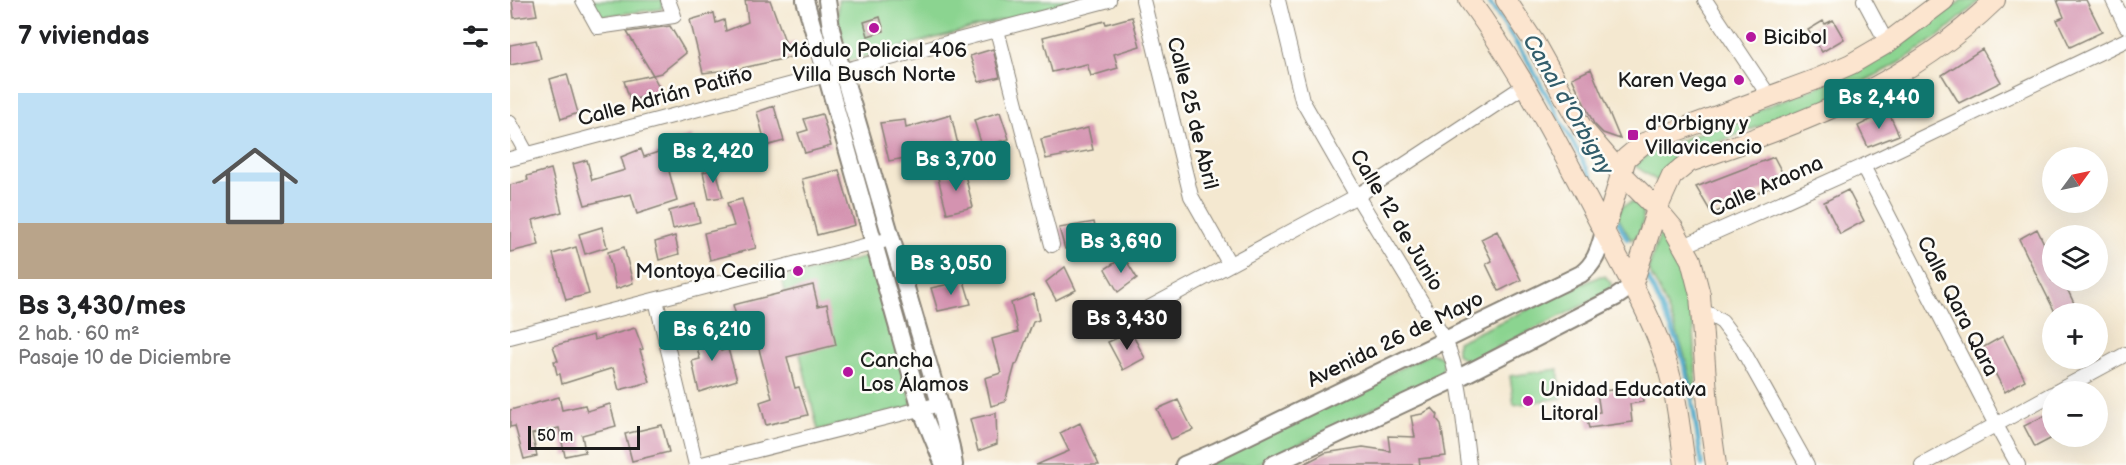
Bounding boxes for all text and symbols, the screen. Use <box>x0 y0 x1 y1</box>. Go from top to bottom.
icon: filters <box>459 20 492 53</box>
text: 7 viviendas <box>18 21 149 52</box>
marker: Módulo Policial 406 Villa Busch Norte <box>867 21 881 35</box>
place label: Bicibol <box>1763 25 1827 50</box>
water label: Canal d'Orbigny <box>1517 30 1620 181</box>
marker: Bicibol <box>1744 30 1758 44</box>
street label: Calle 25 de Abril <box>1161 34 1224 192</box>
place label: Módulo Policial 406 Villa Busch Norte <box>781 38 967 87</box>
street label: Calle Adrián Patiño <box>575 61 755 132</box>
place label: Karen Vega <box>1617 68 1727 93</box>
marker: Karen Vega <box>1732 73 1746 87</box>
pin: Bs 2,440 <box>1817 79 1941 130</box>
text: Bs 2,440 <box>1838 86 1920 110</box>
place label: d'Orbigny y Villavicencio <box>1645 111 1763 160</box>
marker: d'Orbigny y Villavicencio <box>1626 128 1640 142</box>
icon: home <box>201 132 309 240</box>
pin: Bs 2,420 <box>651 133 775 184</box>
text: Bs 2,420 <box>672 140 754 164</box>
pin: Bs 3,700 <box>894 141 1018 192</box>
street label: Calle 12 de Junio <box>1344 145 1449 296</box>
north arrow <box>2042 147 2108 213</box>
map controls <box>2042 147 2108 447</box>
text: Bs 3,700 <box>915 148 997 172</box>
street label: Calle Araona <box>1706 150 1827 223</box>
pin: Bs 3,690 <box>1059 223 1183 274</box>
button: layers <box>2042 225 2108 291</box>
text: Bs 3,690 <box>1080 230 1162 254</box>
street label: Calle Qara Qara <box>1911 232 2004 381</box>
pin: Bs 3,050 <box>889 245 1013 296</box>
text: Bs 3,050 <box>910 252 992 276</box>
place label: Montoya Cecilia <box>635 259 786 284</box>
marker: Montoya Cecilia <box>791 264 805 278</box>
street label: Avenida 26 de Mayo <box>1303 286 1487 393</box>
text: Bs 3,430/mes <box>18 291 186 322</box>
pin: Bs 3,430 <box>1065 300 1189 351</box>
button: + <box>2042 303 2108 369</box>
text: Bs 3,430 <box>1086 307 1168 331</box>
pin: Bs 6,210 <box>650 311 774 362</box>
text: Bs 6,210 <box>673 318 751 342</box>
text: 2 hab. · 60 m² <box>18 322 140 346</box>
text: Pasaje 10 de Diciembre <box>18 346 231 370</box>
place label: Cancha Los Álamos <box>860 348 969 397</box>
marker: Cancha Los Álamos <box>841 365 855 379</box>
place label: Unidad Educativa Litoral <box>1540 377 1707 426</box>
button: − <box>2042 381 2108 447</box>
marker: Unidad Educativa Litoral <box>1521 394 1535 408</box>
scale bar <box>528 423 640 450</box>
text: 50 m <box>537 427 573 446</box>

